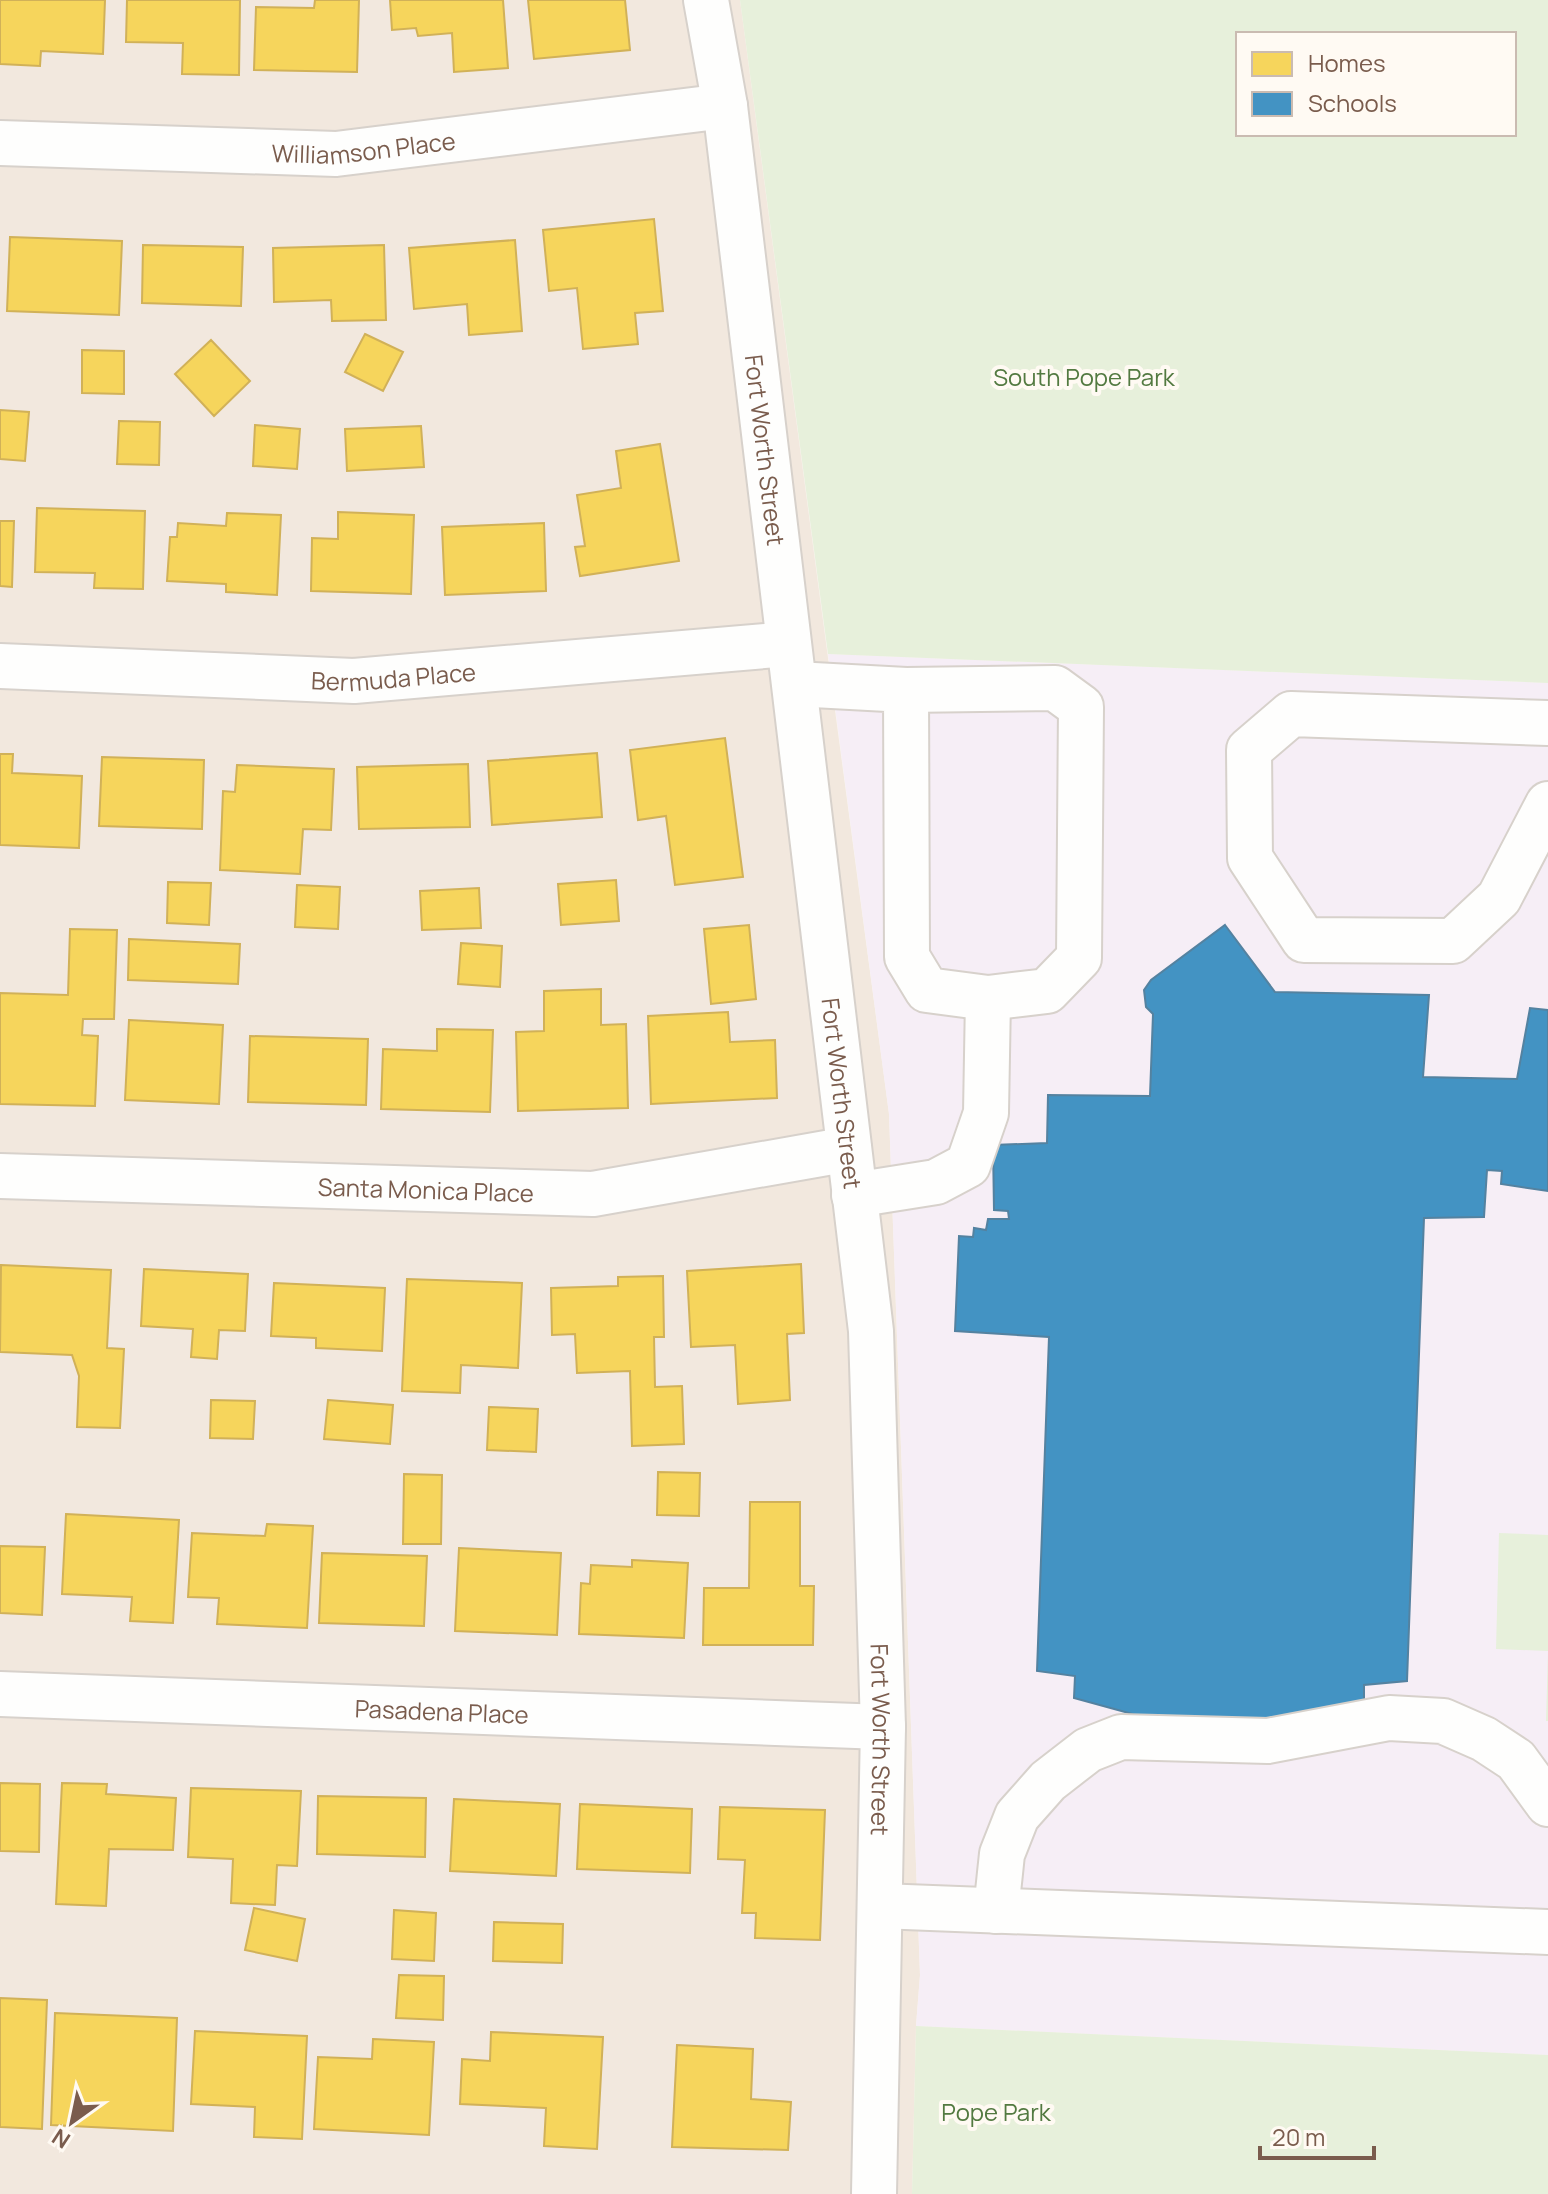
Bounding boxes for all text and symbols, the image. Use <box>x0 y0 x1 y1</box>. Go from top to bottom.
legend <box>1236 32 1516 136</box>
text: Homes <box>1308 46 1386 79</box>
text: Schools <box>1308 86 1397 119</box>
street label: Williamson Place <box>271 123 457 171</box>
street label: Fort Worth Street <box>738 353 794 547</box>
park label: South Pope Park <box>993 360 1176 393</box>
street label: Bermuda Place <box>311 654 477 698</box>
street label: Fort Worth Street <box>815 996 870 1191</box>
street label: Santa Monica Place <box>317 1169 534 1209</box>
street label: Fort Worth Street <box>864 1643 900 1836</box>
street label: Pasadena Place <box>354 1691 529 1730</box>
north arrow <box>32 2082 112 2162</box>
park label: Pope Park <box>941 2095 1052 2128</box>
scale bar <box>1260 2110 1374 2160</box>
text: 20 m <box>1272 2120 1325 2153</box>
text: N <box>46 2122 76 2156</box>

